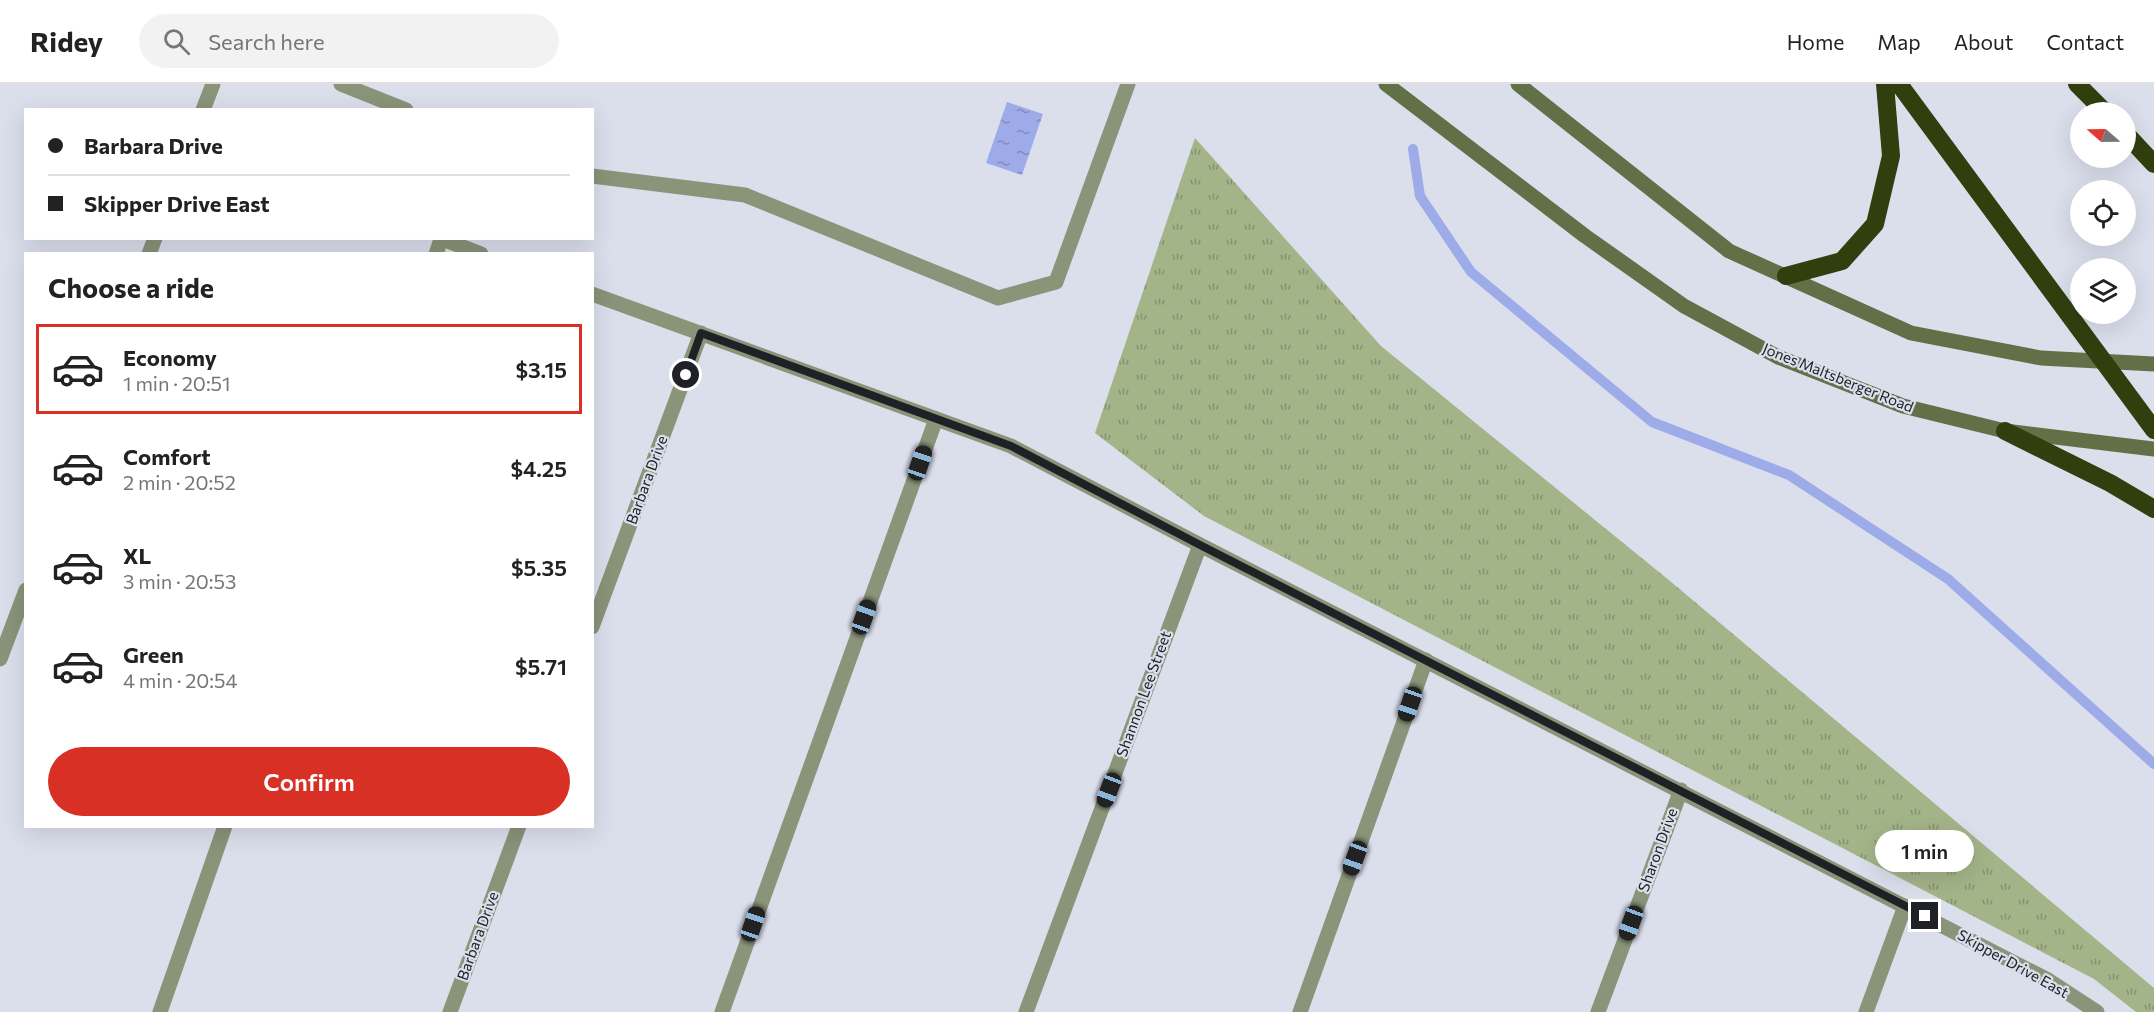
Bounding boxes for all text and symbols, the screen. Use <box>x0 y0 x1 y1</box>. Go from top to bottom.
search box <box>139 14 559 68</box>
text: Ridey <box>30 24 103 58</box>
icon: search <box>160 25 193 58</box>
text: Search here <box>208 28 325 55</box>
text: Home <box>1787 29 1844 54</box>
text: Map <box>1877 29 1921 54</box>
text: About <box>1954 29 2013 54</box>
text: Contact <box>2046 29 2124 54</box>
north arrow <box>2070 102 2136 168</box>
map controls <box>2070 102 2136 324</box>
text: Barbara Drive <box>84 132 223 159</box>
button: locate <box>2070 180 2136 246</box>
text: Skipper Drive East <box>84 190 270 217</box>
button: layers <box>2070 258 2136 324</box>
text: Choose a ride <box>48 271 214 304</box>
street label: Jones Maltsberger Road <box>1760 339 1916 416</box>
icon: car <box>51 342 105 396</box>
text: Economy <box>123 344 217 371</box>
text: $3.15 <box>516 356 567 383</box>
route start <box>672 361 699 388</box>
text: 1 min · 20:51 <box>123 371 231 395</box>
street label: Barbara Drive <box>622 433 670 526</box>
icon: car <box>51 441 105 495</box>
text: Comfort <box>123 443 211 470</box>
car <box>906 443 934 483</box>
text: $4.25 <box>510 455 567 482</box>
text: 2 min · 20:52 <box>123 470 236 494</box>
icon: car <box>51 540 105 594</box>
text: XL <box>123 542 151 569</box>
text: $5.35 <box>511 554 567 581</box>
text: 3 min · 20:53 <box>123 569 236 593</box>
car <box>849 597 879 637</box>
street label: Shannon Lee Street <box>1112 628 1174 759</box>
icon: car <box>51 639 105 693</box>
text: Green <box>123 641 184 668</box>
text: $5.71 <box>515 653 567 680</box>
text: 4 min · 20:54 <box>123 668 238 692</box>
car <box>1396 684 1424 724</box>
button: Confirm <box>48 747 570 816</box>
car <box>1094 770 1124 810</box>
street label: Sharon Drive <box>1634 805 1681 894</box>
callout: 1 min <box>1876 829 1974 871</box>
car <box>1340 838 1370 878</box>
text: 1 min <box>1901 839 1948 863</box>
street label: Barbara Drive <box>453 889 501 982</box>
route end <box>1911 902 1938 929</box>
car <box>1616 903 1646 943</box>
car <box>739 904 767 944</box>
street label: Skipper Drive East <box>1955 925 2072 1001</box>

